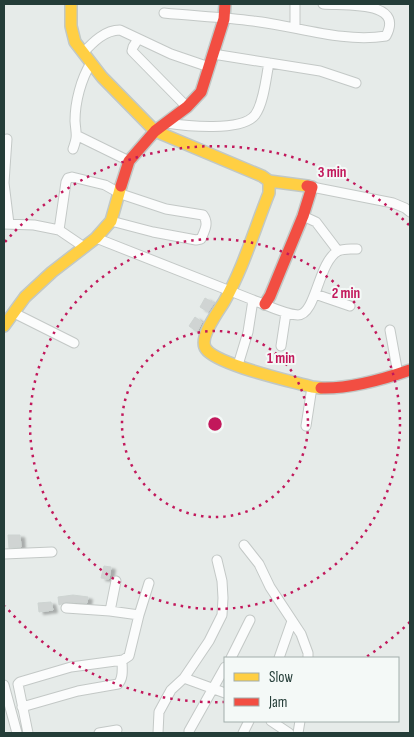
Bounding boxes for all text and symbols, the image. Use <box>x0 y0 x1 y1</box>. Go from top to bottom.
text: 3 min <box>318 163 346 182</box>
text: 2 min <box>332 284 360 303</box>
text: 1 min <box>267 349 295 368</box>
centre of rings <box>206 415 224 433</box>
legend <box>224 657 399 722</box>
text: Slow <box>269 668 293 687</box>
text: Jam <box>268 693 287 712</box>

